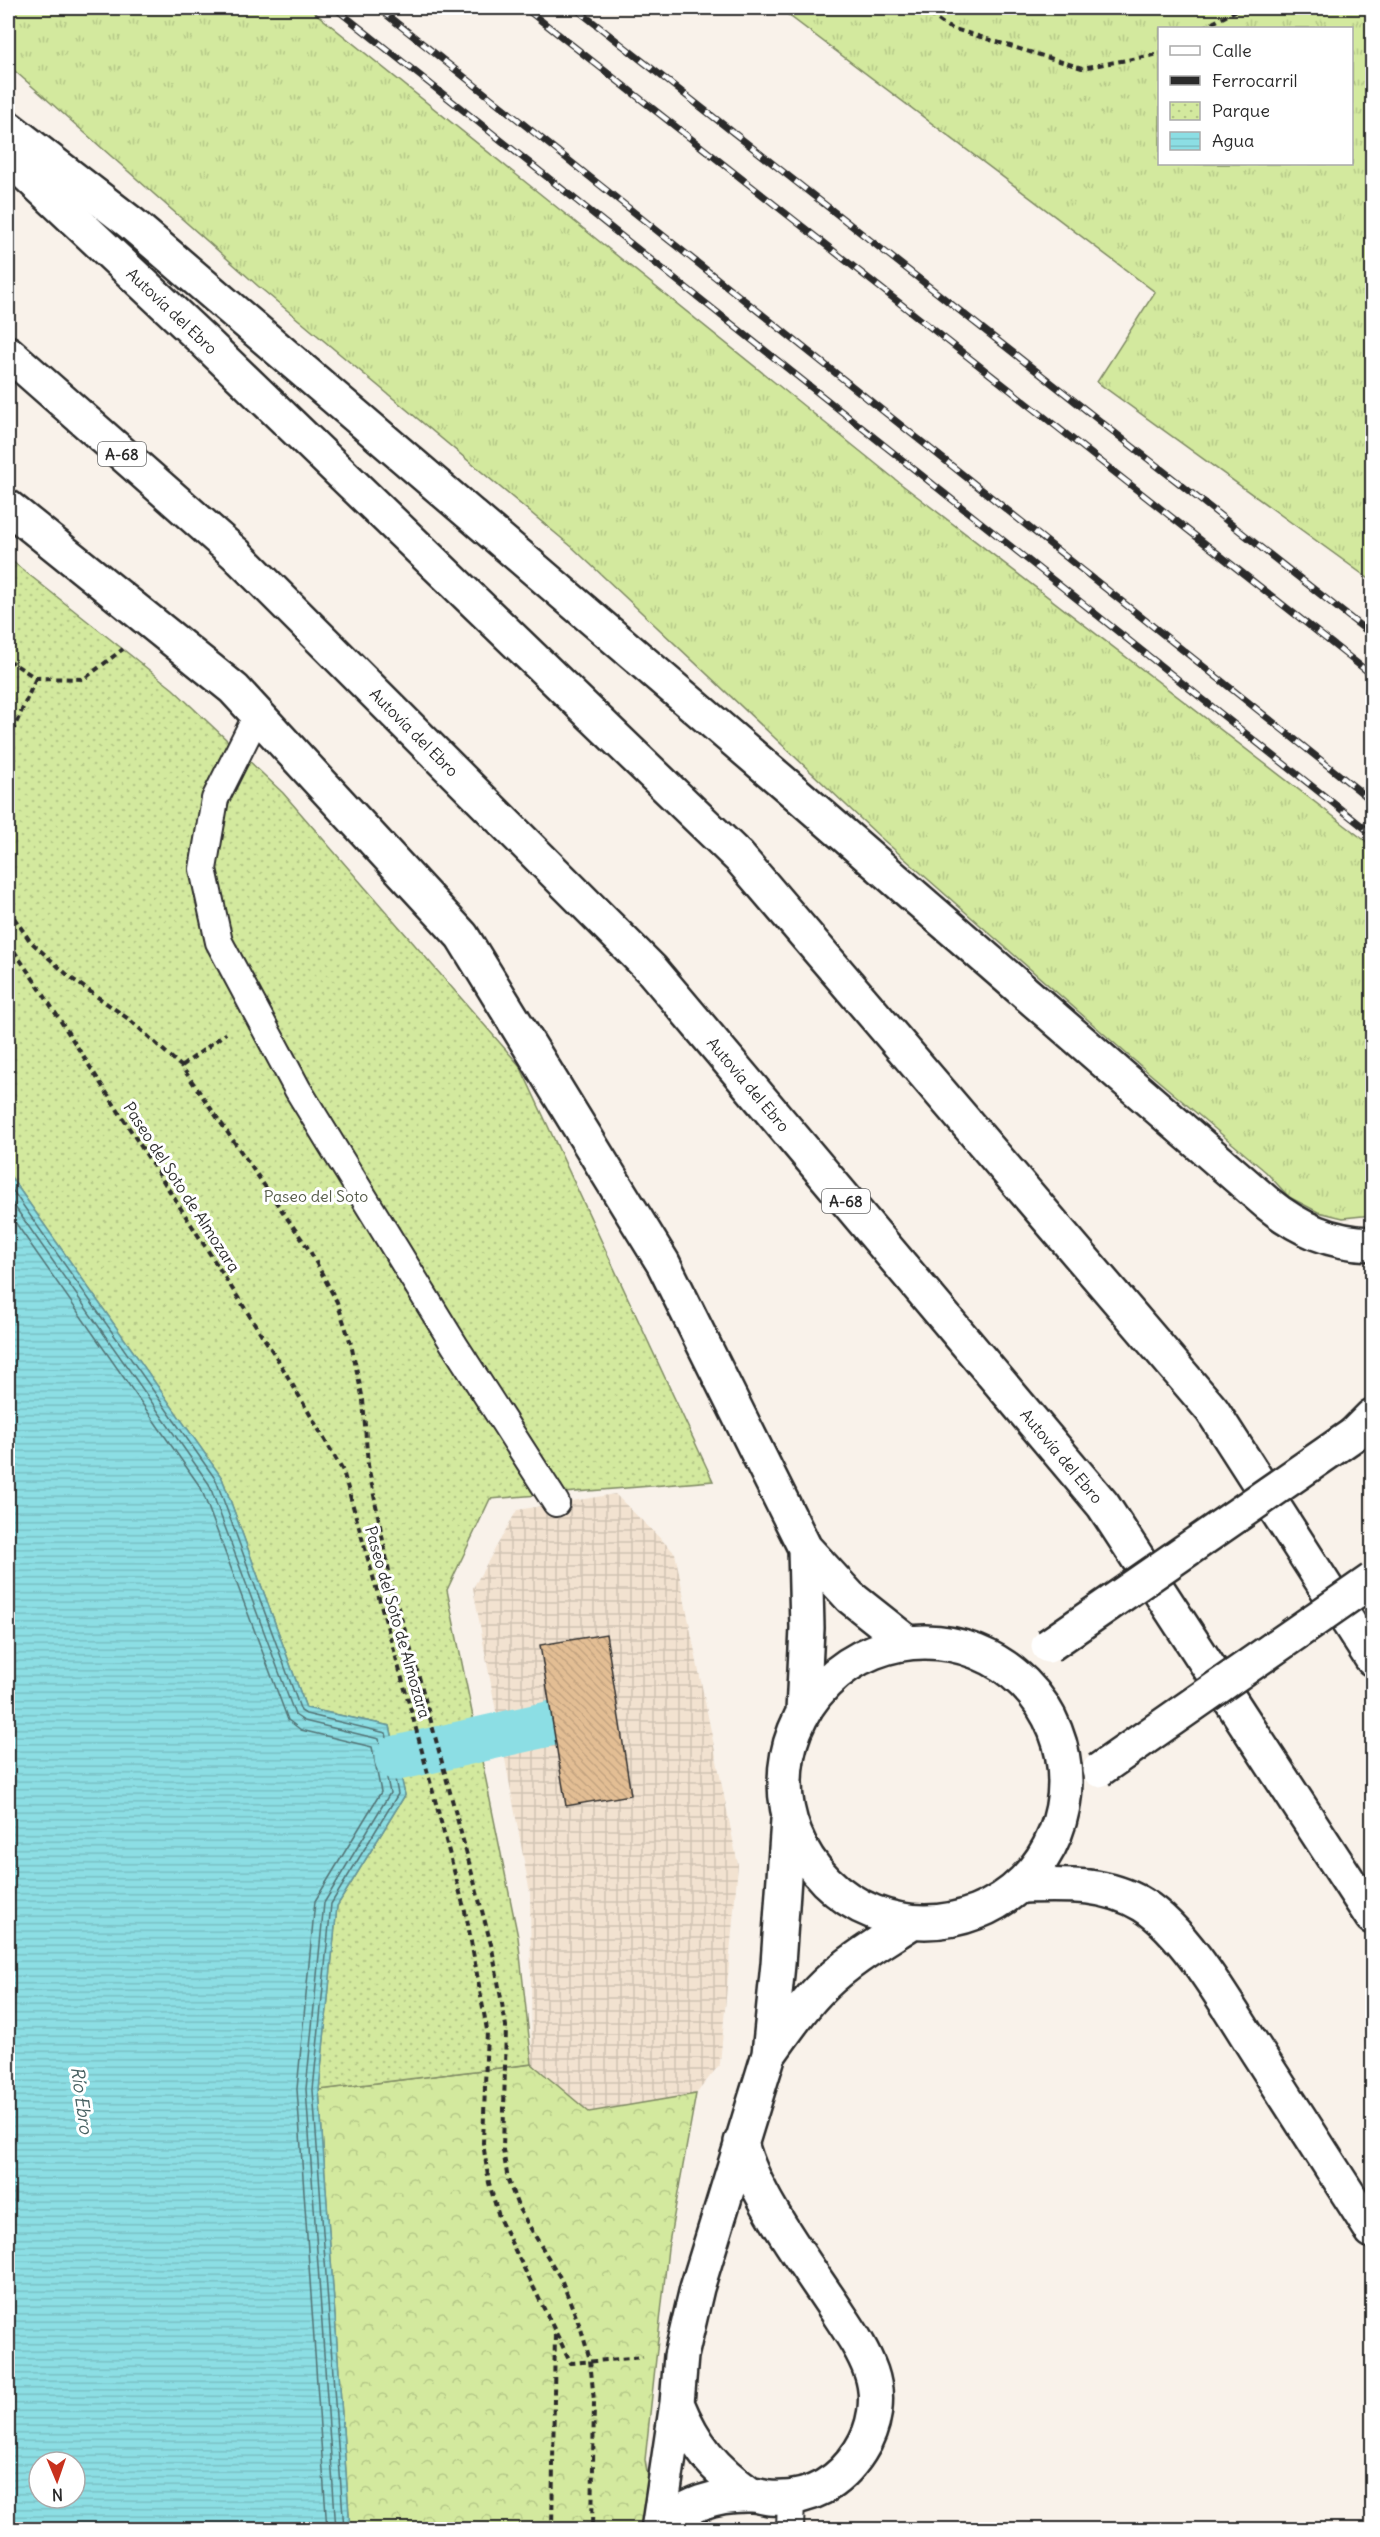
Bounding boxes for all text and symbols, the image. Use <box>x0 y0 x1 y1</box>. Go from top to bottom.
legend <box>1158 27 1353 165</box>
text: Calle <box>1212 39 1252 62</box>
text: Ferrocarril <box>1212 69 1298 92</box>
text: Parque <box>1212 99 1270 122</box>
text: Agua <box>1212 129 1254 152</box>
street label: Autovía del Ebro <box>122 264 222 358</box>
road number: A-68 <box>98 442 146 466</box>
street label: Autovía del Ebro <box>366 684 463 781</box>
street label: Autovía del Ebro <box>703 1033 794 1136</box>
street label: Paseo del Soto de Almozara <box>119 1098 245 1276</box>
park label: Paseo del Soto <box>264 1186 368 1206</box>
road number: A-68 <box>822 1189 870 1213</box>
street label: Autovía del Ebro <box>1016 1405 1107 1507</box>
street label: Paseo del Soto de Almozara <box>361 1524 435 1720</box>
water label: Río Ebro <box>66 2065 98 2136</box>
north arrow <box>27 2450 87 2510</box>
text: N <box>52 2485 63 2505</box>

